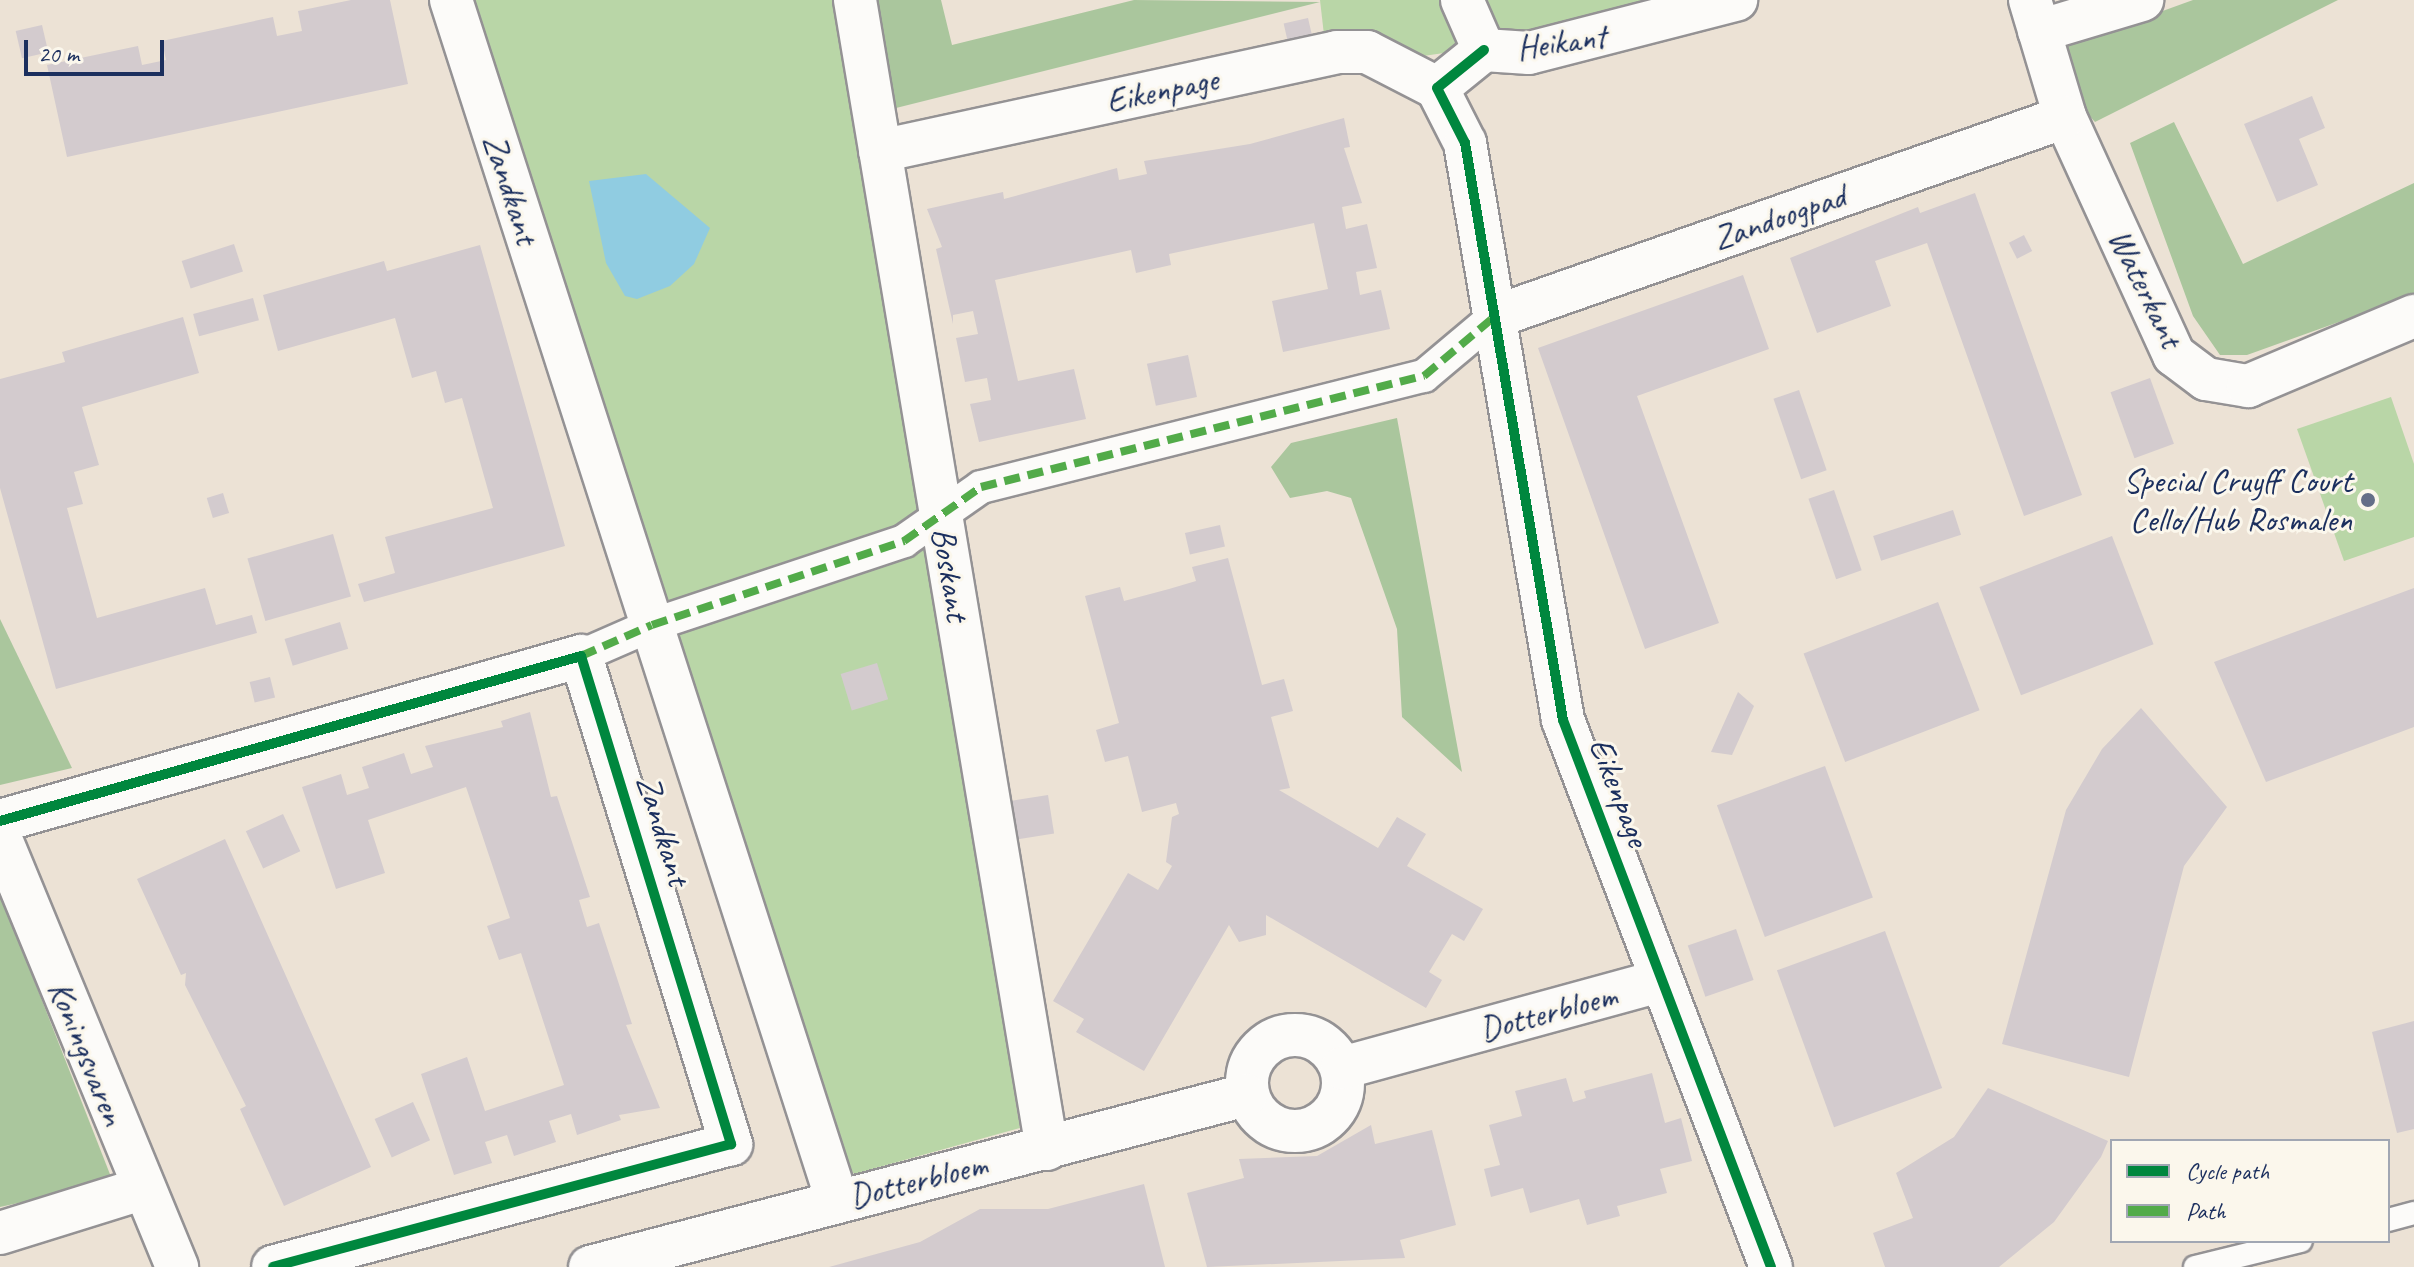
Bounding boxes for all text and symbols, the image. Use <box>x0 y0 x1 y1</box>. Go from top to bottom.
street label: Heikant <box>1514 16 1608 68</box>
scale bar <box>28 24 168 74</box>
text: 20 m <box>38 39 79 69</box>
street label: Eikenpage <box>1102 58 1222 122</box>
street label: Zandkant <box>474 129 548 249</box>
street label: Zandoogpad <box>1707 175 1851 259</box>
street label: Waterkant <box>2100 222 2192 354</box>
place label: Special Cruyff Court Cello/Hub Rosmalen <box>2124 460 2352 540</box>
marker: Special Cruyff Court Cello/Hub Rosmalen <box>2359 491 2377 509</box>
street label: Boskant <box>924 524 978 624</box>
street label: Eikenpage <box>1581 732 1659 852</box>
street label: Zandkant <box>628 770 700 890</box>
street label: Dotterbloem <box>1475 974 1621 1050</box>
street label: Koningsvaren <box>40 975 134 1131</box>
legend <box>2110 1139 2390 1243</box>
street label: Dotterbloem <box>845 1143 991 1217</box>
text: Cycle path <box>2186 1156 2269 1186</box>
text: Path <box>2186 1196 2226 1226</box>

